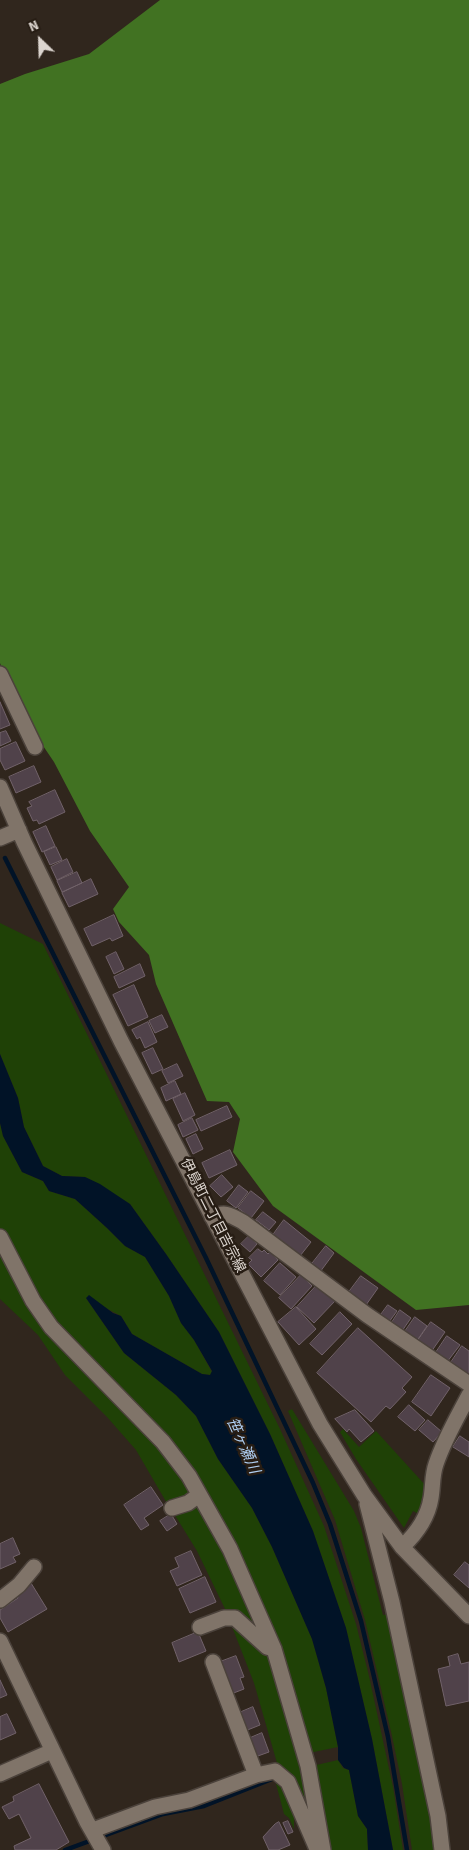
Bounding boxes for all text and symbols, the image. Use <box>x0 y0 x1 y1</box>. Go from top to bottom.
north arrow <box>15 15 65 65</box>
text: N <box>26 15 42 37</box>
street label: 伊島町二丁目吉宗線 <box>176 1156 248 1276</box>
water label: 笹ヶ瀬川 <box>222 1415 262 1477</box>

